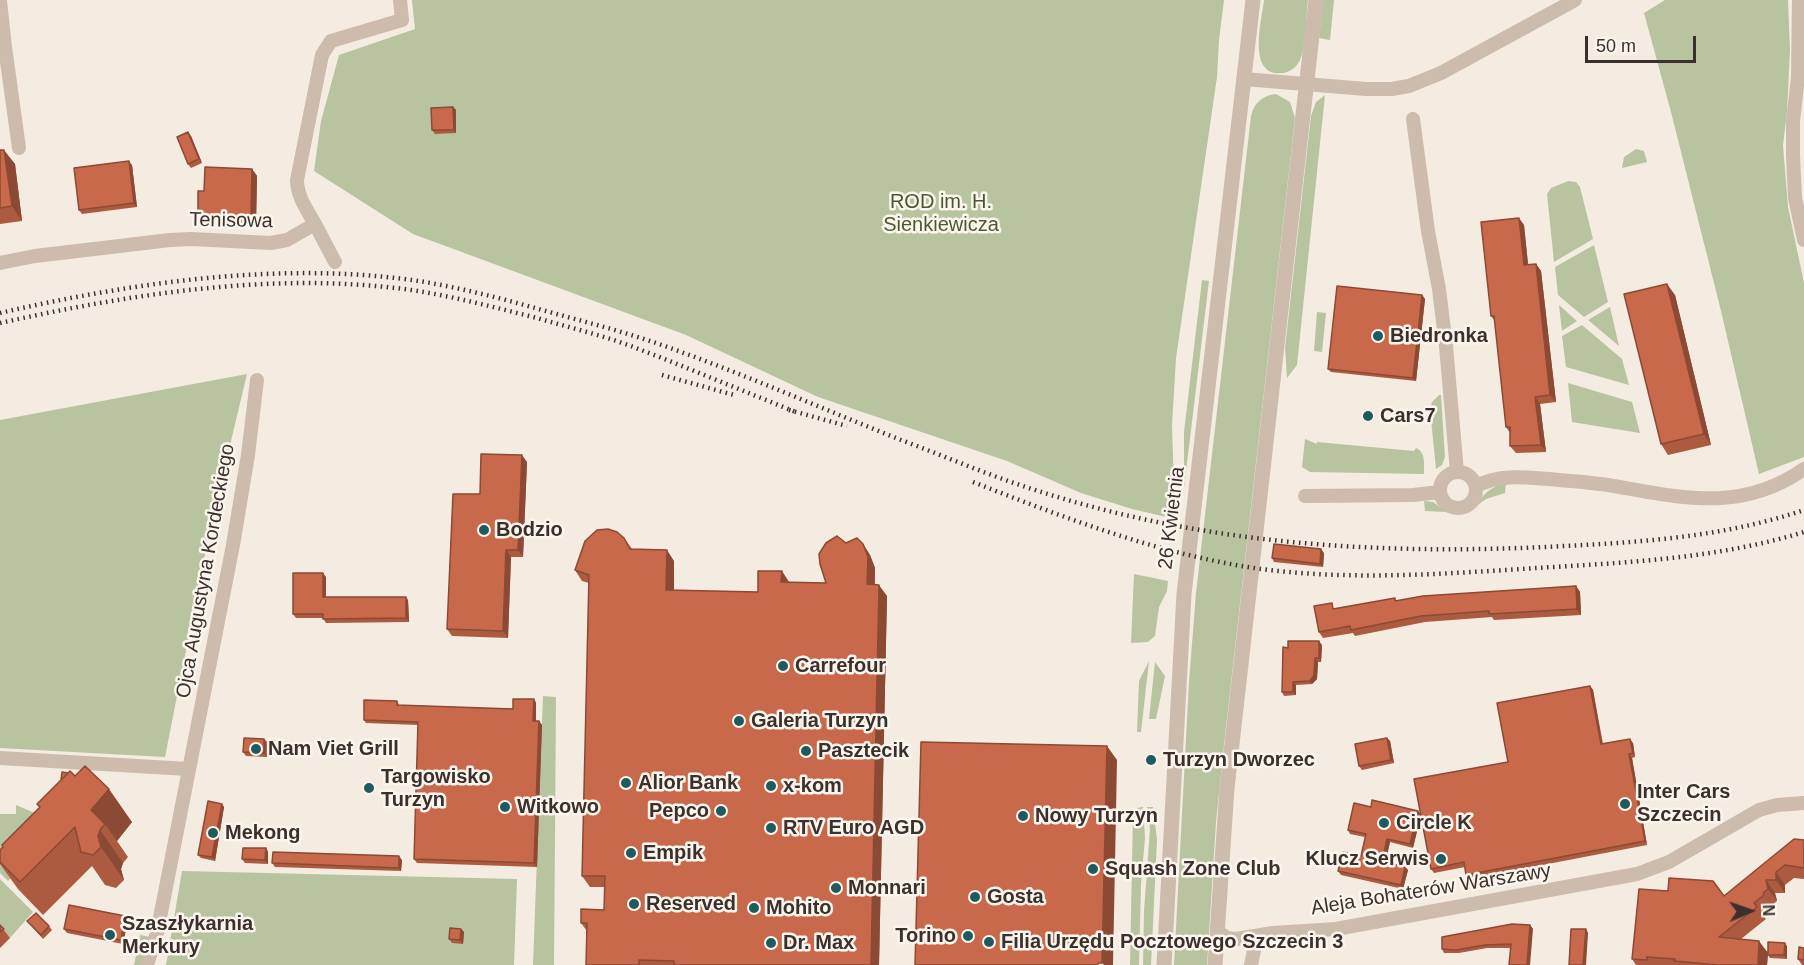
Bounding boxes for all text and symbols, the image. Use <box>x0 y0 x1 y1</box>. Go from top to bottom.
scale bar <box>1588 24 1699 62</box>
text: 50 m <box>1596 36 1636 56</box>
park label: ROD im. H. Sienkiewicza <box>883 190 999 237</box>
street label: Tenisowa <box>189 208 273 234</box>
place label: Biedronka <box>1390 324 1488 348</box>
marker: Biedronka <box>1371 329 1385 343</box>
place label: Cars7 <box>1380 404 1436 428</box>
marker: Cars7 <box>1361 409 1375 423</box>
street label: Ojca Augustyna Kordeckiego <box>172 442 240 700</box>
street label: 26 Kwietnia <box>1154 465 1190 571</box>
place label: Bodzio <box>496 518 563 542</box>
marker: Bodzio <box>477 523 491 537</box>
place label: Carrefour <box>795 654 886 678</box>
marker: Carrefour <box>776 659 790 673</box>
place label: Galeria Turzyn <box>751 709 888 733</box>
marker: Galeria Turzyn <box>732 714 746 728</box>
place label: Nam Viet Grill <box>268 737 399 761</box>
place label: Pasztecik <box>818 739 909 763</box>
marker: Nam Viet Grill <box>249 742 263 756</box>
marker: Pasztecik <box>799 744 813 758</box>
place label: Turzyn Dworzec <box>1163 748 1315 772</box>
marker: Turzyn Dworzec <box>1144 753 1158 767</box>
place label: Targowisko Turzyn <box>381 765 491 812</box>
place label: Alior Bank <box>638 771 738 795</box>
place label: x-kom <box>783 774 842 798</box>
marker: Alior Bank <box>619 776 633 790</box>
marker: x-kom <box>764 779 778 793</box>
place label: Inter Cars Szczecin <box>1637 780 1730 827</box>
marker: Targowisko Turzyn <box>362 781 376 795</box>
place label: Witkowo <box>517 795 599 819</box>
marker: Inter Cars Szczecin <box>1618 797 1632 811</box>
place label: Pepco <box>649 799 709 823</box>
marker: Witkowo <box>498 800 512 814</box>
marker: Pepco <box>714 804 728 818</box>
place label: Nowy Turzyn <box>1035 804 1158 828</box>
marker: Nowy Turzyn <box>1016 809 1030 823</box>
place label: Circle K <box>1396 811 1472 835</box>
place label: RTV Euro AGD <box>783 816 924 840</box>
marker: Circle K <box>1377 816 1391 830</box>
place label: Mekong <box>225 821 301 845</box>
marker: RTV Euro AGD <box>764 821 778 835</box>
marker: Mekong <box>206 826 220 840</box>
place label: Empik <box>643 841 703 865</box>
marker: Empik <box>624 846 638 860</box>
place label: Klucz Serwis <box>1306 847 1429 871</box>
marker: Klucz Serwis <box>1434 852 1448 866</box>
place label: Squash Zone Club <box>1105 857 1281 881</box>
street label: Aleja Bohaterów Warszawy <box>1309 859 1553 921</box>
marker: Squash Zone Club <box>1086 862 1100 876</box>
place label: Monnari <box>848 876 926 900</box>
marker: Monnari <box>829 881 843 895</box>
north arrow <box>1720 881 1780 941</box>
place label: Gosta <box>987 885 1044 909</box>
marker: Gosta <box>968 890 982 904</box>
place label: Reserved <box>646 892 736 916</box>
place label: Mohito <box>766 896 832 920</box>
marker: Reserved <box>627 897 641 911</box>
marker: Mohito <box>747 901 761 915</box>
text: N <box>1760 904 1777 916</box>
place label: Szaszłykarnia Merkury <box>122 912 253 959</box>
place label: Torino <box>895 924 956 948</box>
marker: Szaszłykarnia Merkury <box>103 928 117 942</box>
marker: Torino <box>961 929 975 943</box>
place label: Filia Urzędu Pocztowego Szczecin 3 <box>1001 930 1343 954</box>
place label: Dr. Max <box>783 931 854 955</box>
marker: Filia Urzędu Pocztowego Szczecin 3 <box>982 935 996 949</box>
marker: Dr. Max <box>764 936 778 950</box>

